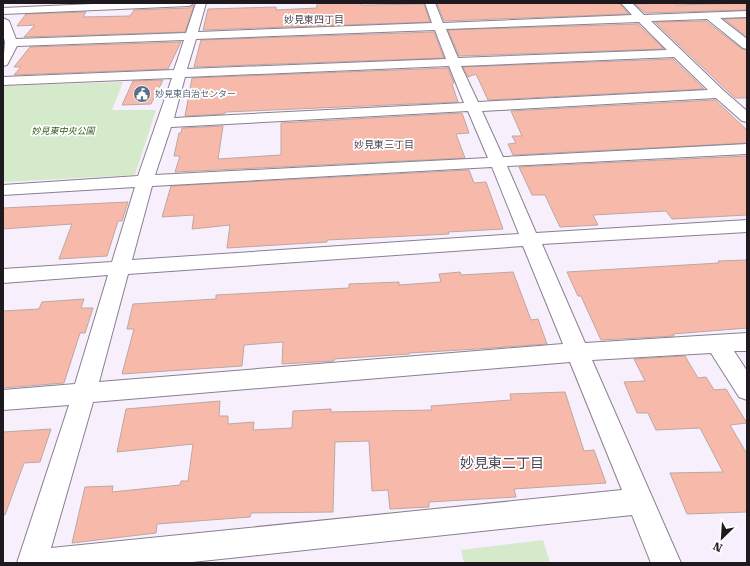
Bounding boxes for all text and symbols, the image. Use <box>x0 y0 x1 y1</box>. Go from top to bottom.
district label: 妙見東四丁目 <box>284 14 344 25</box>
public building icon: 妙見東自治センター <box>132 84 152 104</box>
place label: 妙見東自治センター <box>155 89 236 99</box>
park label: 妙見東中央公園 <box>31 126 96 136</box>
district label: 妙見東三丁目 <box>354 139 414 150</box>
district label: 妙見東二丁目 <box>460 455 544 471</box>
north arrow <box>702 518 742 558</box>
text: N <box>711 539 725 554</box>

